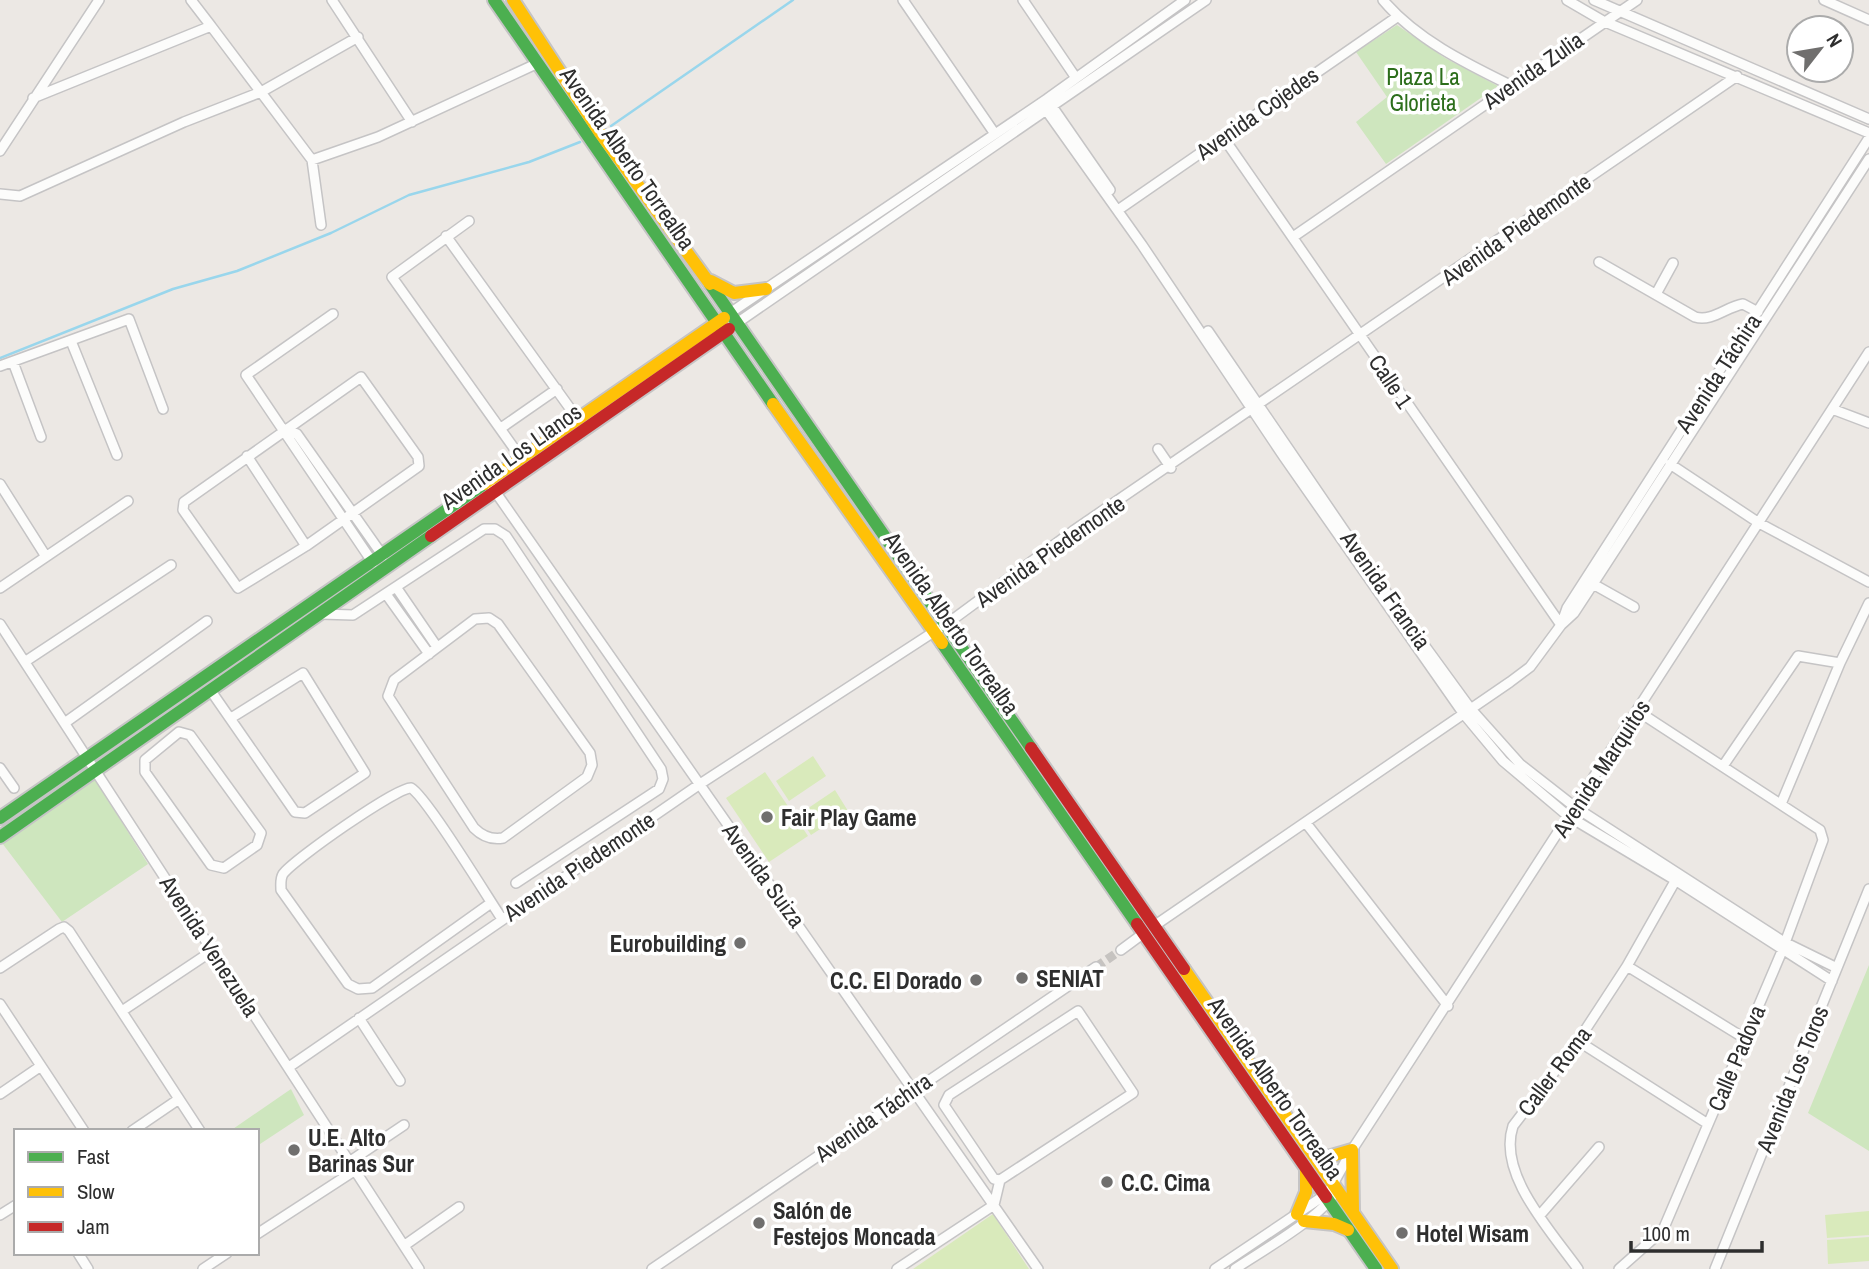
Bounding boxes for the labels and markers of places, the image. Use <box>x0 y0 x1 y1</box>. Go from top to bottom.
place label: Fair Play Game <box>781 802 916 833</box>
marker: Fair Play Game <box>759 809 775 825</box>
place label: Eurobuilding <box>610 928 726 959</box>
marker: Eurobuilding <box>732 935 748 951</box>
place label: SENIAT <box>1036 963 1104 994</box>
place label: C.C. El Dorado <box>830 965 962 996</box>
marker: SENIAT <box>1014 970 1030 986</box>
marker: C.C. El Dorado <box>968 972 984 988</box>
place label: U.E. Alto Barinas Sur <box>308 1122 415 1179</box>
marker: U.E. Alto Barinas Sur <box>286 1142 302 1158</box>
place label: C.C. Cima <box>1121 1167 1211 1198</box>
marker: C.C. Cima <box>1099 1174 1115 1190</box>
place label: Salón de Festejos Moncada <box>773 1195 936 1252</box>
marker: Salón de Festejos Moncada <box>751 1215 767 1231</box>
place label: Hotel Wisam <box>1416 1218 1529 1249</box>
marker: Hotel Wisam <box>1394 1225 1410 1241</box>

